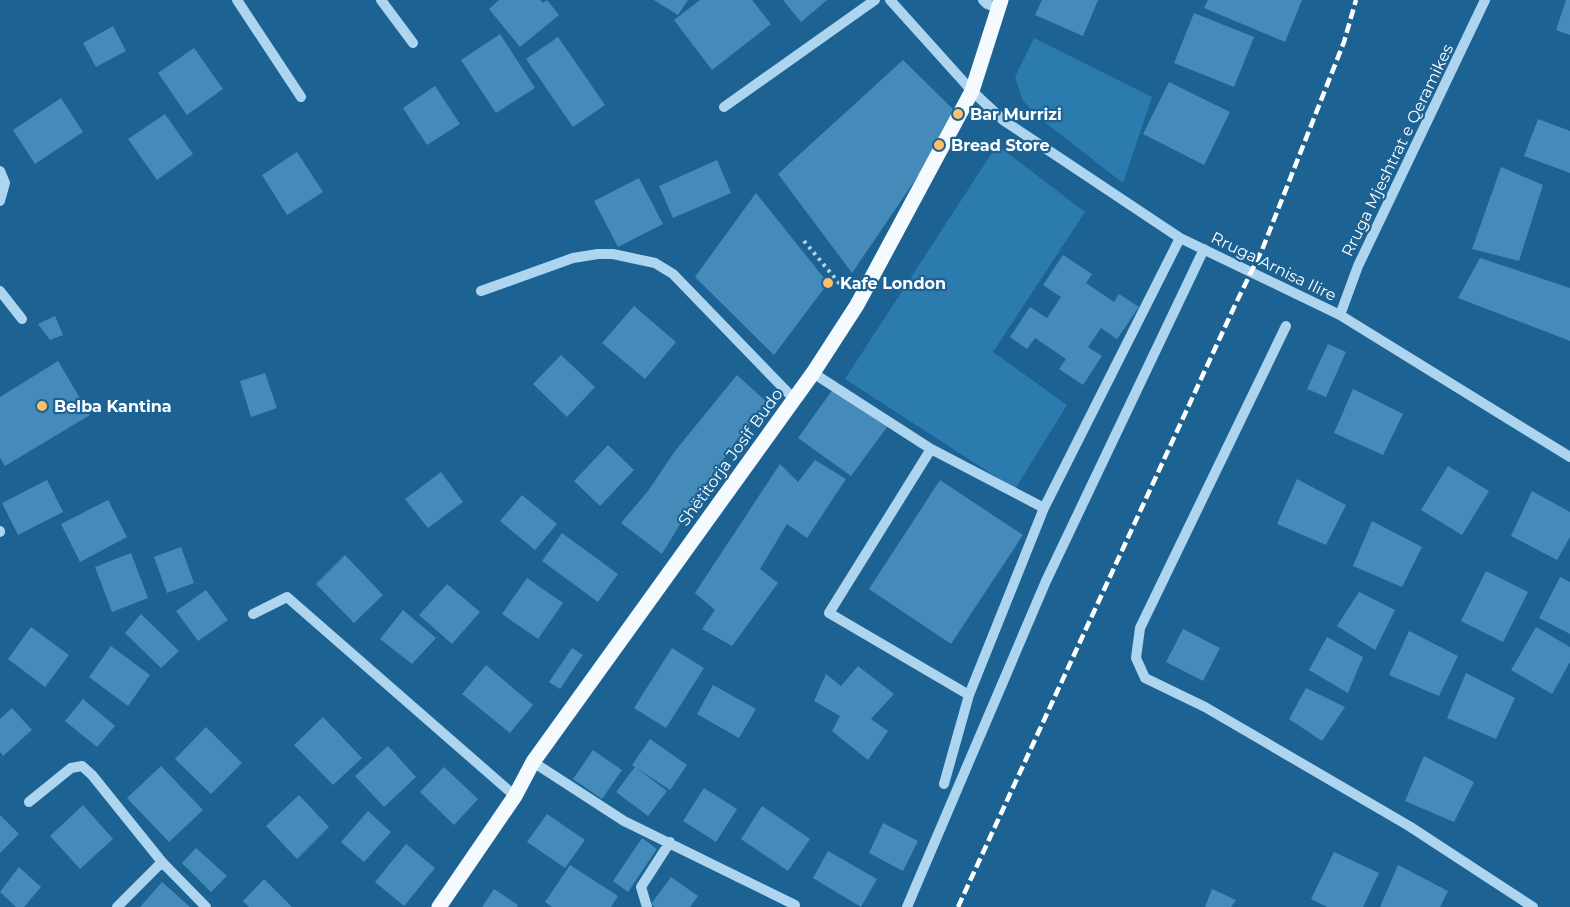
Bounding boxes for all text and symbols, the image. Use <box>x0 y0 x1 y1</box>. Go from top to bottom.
street label: Rruga Mjeshtrat e Qeramikes <box>1338 41 1457 260</box>
place label: Bar Murrizi <box>970 105 1062 124</box>
marker: Bar Murrizi <box>951 107 965 121</box>
place label: Bread Store <box>951 136 1050 155</box>
marker: Bread Store <box>932 138 946 152</box>
street label: Rruga Arnisa Ilire <box>1208 228 1340 305</box>
place label: Kafe London <box>840 274 946 293</box>
marker: Kafe London <box>821 276 835 290</box>
street label: Shëtitorja Josif Budo <box>674 385 787 530</box>
place label: Belba Kantina <box>54 397 172 416</box>
marker: Belba Kantina <box>35 399 49 413</box>

